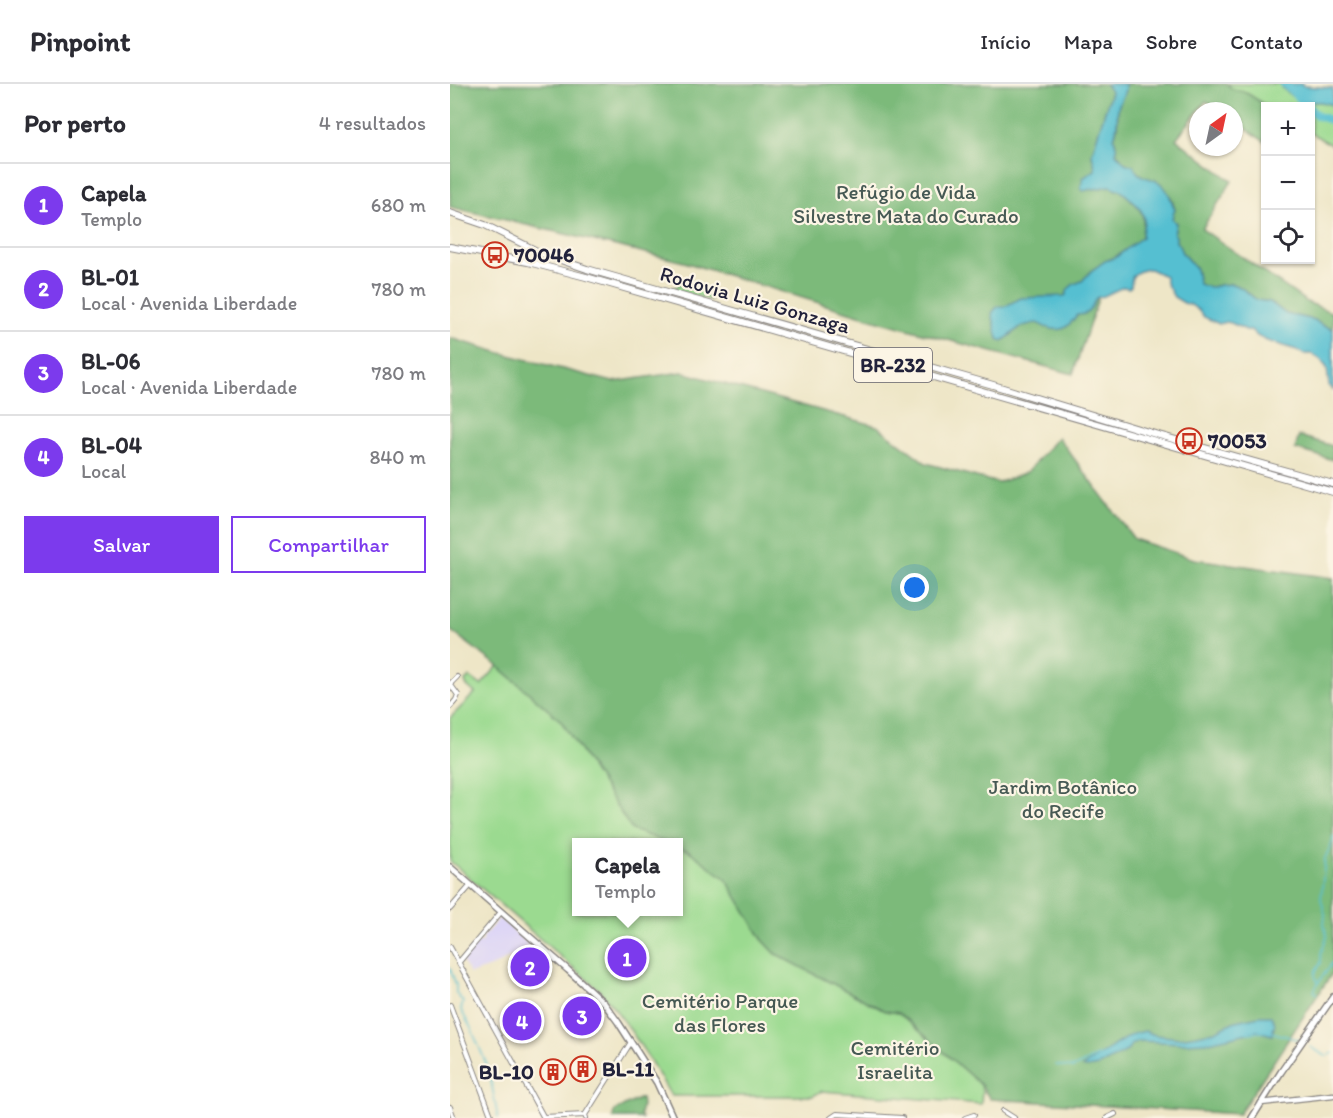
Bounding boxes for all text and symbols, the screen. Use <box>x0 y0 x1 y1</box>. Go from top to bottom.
text: Pinpoint <box>30 24 131 58</box>
text: Início <box>980 29 1031 54</box>
text: Mapa <box>1064 29 1113 54</box>
text: Sobre <box>1146 29 1197 54</box>
text: Contato <box>1230 29 1303 54</box>
north arrow <box>1189 102 1243 156</box>
map controls <box>1261 102 1315 264</box>
button: + <box>1261 102 1315 156</box>
text: Por perto <box>24 107 126 139</box>
text: 4 resultados <box>319 111 426 135</box>
button: − <box>1261 156 1315 210</box>
park label: Refúgio de Vida Silvestre Mata do Curado <box>793 179 1019 228</box>
text: Capela <box>81 180 146 207</box>
text: 1 <box>39 193 48 217</box>
text: 680 m <box>371 193 426 217</box>
text: Templo <box>81 207 142 231</box>
button: locate <box>1261 210 1315 264</box>
bus stop icon: 70046 <box>480 240 510 270</box>
place label: 70046 <box>513 242 574 267</box>
street label: Rodovia Luiz Gonzaga <box>657 260 853 339</box>
text: BL-01 <box>81 264 139 291</box>
text: 2 <box>38 277 49 301</box>
text: 780 m <box>371 277 426 301</box>
text: Local · Avenida Liberdade <box>81 291 297 315</box>
text: BL-06 <box>81 348 140 375</box>
road number: BR-232 <box>854 348 932 382</box>
text: 3 <box>38 361 49 385</box>
text: 780 m <box>371 361 426 385</box>
text: Local · Avenida Liberdade <box>81 375 297 399</box>
bus stop icon: 70053 <box>1174 426 1204 456</box>
place label: 70053 <box>1207 428 1267 453</box>
text: BL-04 <box>81 432 142 459</box>
text: 4 <box>37 445 50 469</box>
text: 840 m <box>369 445 426 469</box>
text: Local <box>81 459 126 483</box>
button: Salvar <box>24 516 219 573</box>
button: Compartilhar <box>231 516 426 573</box>
your location <box>900 573 929 602</box>
park label: Jardim Botânico do Recife <box>989 774 1137 823</box>
popup <box>572 838 683 916</box>
text: Capela <box>595 852 660 879</box>
text: Templo <box>595 879 656 903</box>
pin: 1 <box>608 936 646 980</box>
pin: 2 <box>510 944 550 990</box>
park label: Cemitério Parque das Flores <box>642 988 798 1037</box>
pin: 3 <box>562 994 602 1038</box>
pin: 4 <box>502 998 542 1044</box>
park label: Cemitério Israelita <box>851 1035 939 1084</box>
building icon: BL-11 <box>568 1054 598 1084</box>
place label: BL-11 <box>602 1056 654 1081</box>
building icon: BL-10 <box>538 1057 568 1087</box>
place label: BL-10 <box>479 1059 534 1084</box>

